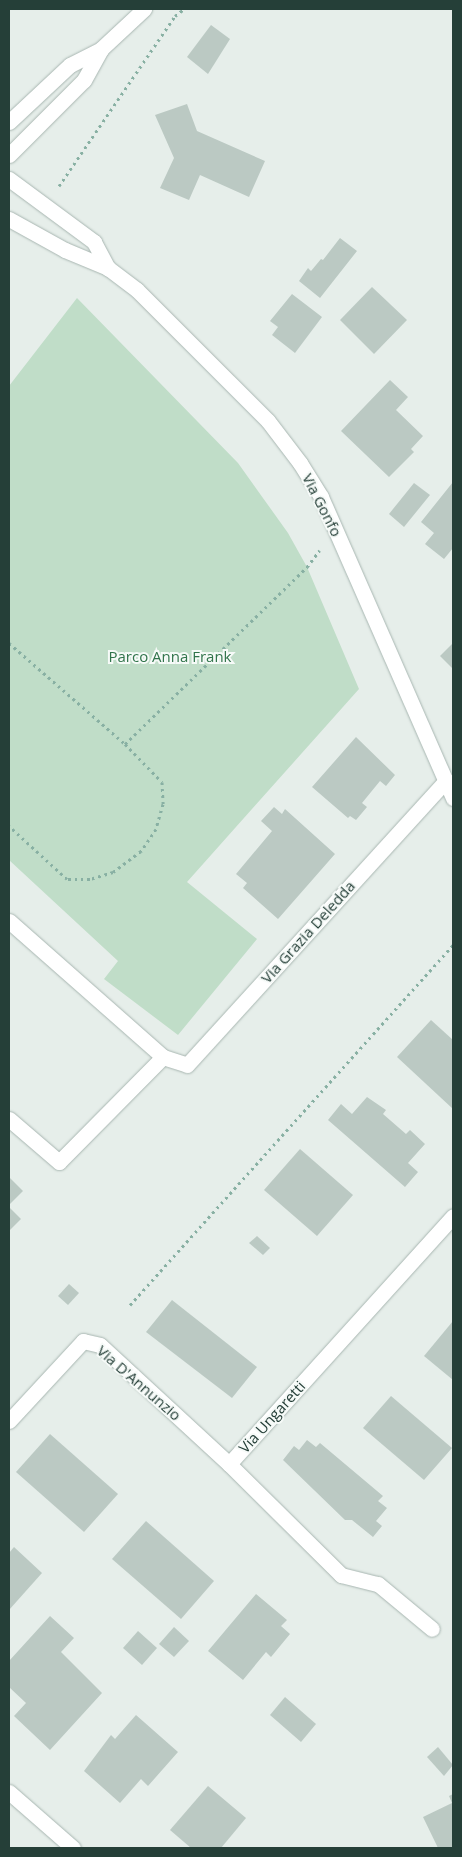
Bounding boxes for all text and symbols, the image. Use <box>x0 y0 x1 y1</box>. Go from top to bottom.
street label: Via Gonfo <box>299 471 345 539</box>
park label: Parco Anna Frank <box>109 648 231 666</box>
street label: Via Grazia Deledda <box>257 877 359 987</box>
street label: Via D'Annunzio <box>93 1342 185 1424</box>
street label: Via Ungaretti <box>235 1377 309 1457</box>

